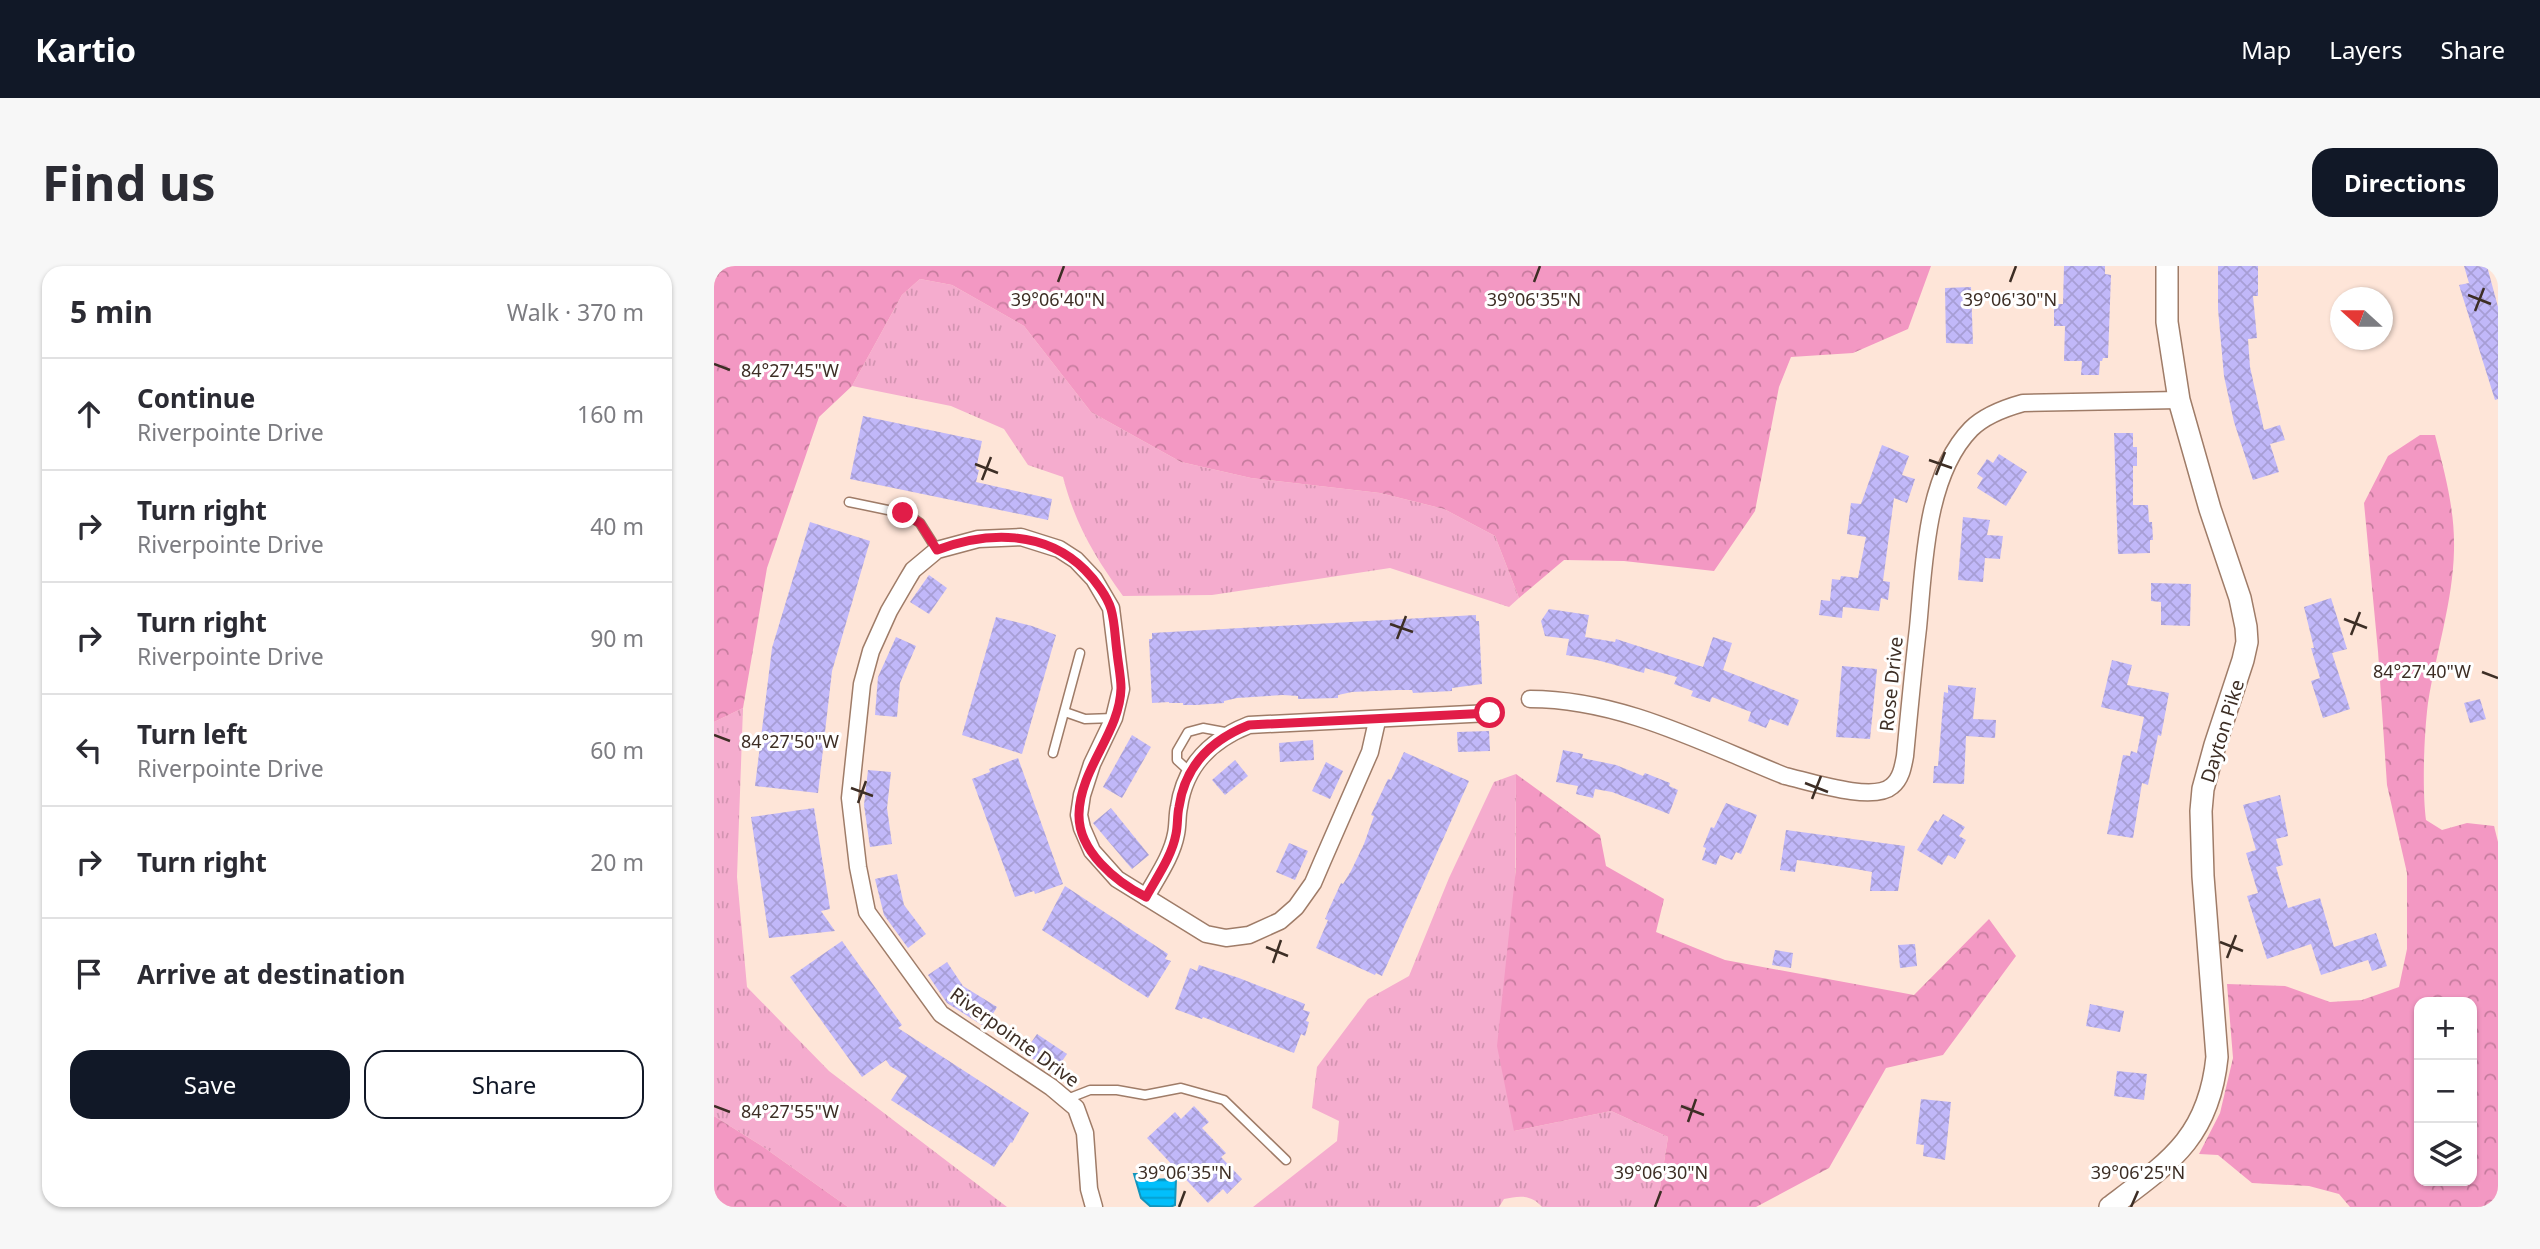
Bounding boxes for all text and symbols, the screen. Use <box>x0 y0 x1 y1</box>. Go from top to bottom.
text: Kartio <box>35 27 136 72</box>
text: Map <box>2241 33 2291 66</box>
text: Layers <box>2329 33 2403 66</box>
text: Share <box>2441 33 2505 66</box>
button: Directions <box>2312 148 2498 217</box>
text: Find us <box>42 149 216 215</box>
text: 39°06'40"N <box>1011 287 1105 311</box>
text: 39°06'35"N <box>1487 287 1581 311</box>
text: 39°06'30"N <box>1963 287 2057 311</box>
north arrow <box>2330 287 2393 350</box>
text: 5 min <box>70 291 153 332</box>
text: Walk · 370 m <box>507 296 644 328</box>
text: 84°27'45"W <box>741 358 839 382</box>
text: Continue <box>137 380 255 416</box>
icon: ahead <box>70 395 108 433</box>
text: 160 m <box>577 398 644 430</box>
text: Riverpointe Drive <box>137 416 324 448</box>
text: Turn right <box>137 492 267 528</box>
route end <box>887 497 918 528</box>
icon: right <box>70 507 108 545</box>
text: 40 m <box>590 510 644 542</box>
text: Riverpointe Drive <box>137 528 324 560</box>
text: Turn right <box>137 604 267 640</box>
icon: right <box>70 619 108 657</box>
text: 90 m <box>590 622 644 654</box>
street label: Rose Drive <box>1873 635 1909 733</box>
text: Riverpointe Drive <box>137 640 324 672</box>
text: 84°27'40"W <box>2373 659 2471 683</box>
street label: Dayton Pike <box>2194 676 2250 786</box>
route start <box>1474 697 1505 728</box>
text: Turn left <box>137 716 248 752</box>
text: 84°27'50"W <box>741 729 839 753</box>
icon: left <box>70 731 108 769</box>
text: 60 m <box>590 734 644 766</box>
text: Riverpointe Drive <box>137 752 324 784</box>
icon: right <box>70 843 108 881</box>
text: Turn right <box>137 844 267 880</box>
text: 20 m <box>590 846 644 878</box>
icon: arrive <box>70 955 108 993</box>
text: Arrive at destination <box>137 956 406 992</box>
street label: Riverpointe Drive <box>945 981 1085 1093</box>
map controls <box>2414 997 2477 1186</box>
button: + <box>2414 997 2477 1060</box>
button: Save <box>70 1050 350 1119</box>
button: Share <box>364 1050 644 1119</box>
button: − <box>2414 1060 2477 1123</box>
text: 84°27'55"W <box>741 1099 839 1123</box>
button: layers <box>2414 1123 2477 1186</box>
text: 39°06'35"N <box>1138 1160 1232 1184</box>
text: 39°06'30"N <box>1614 1160 1708 1184</box>
text: 39°06'25"N <box>2091 1160 2185 1184</box>

